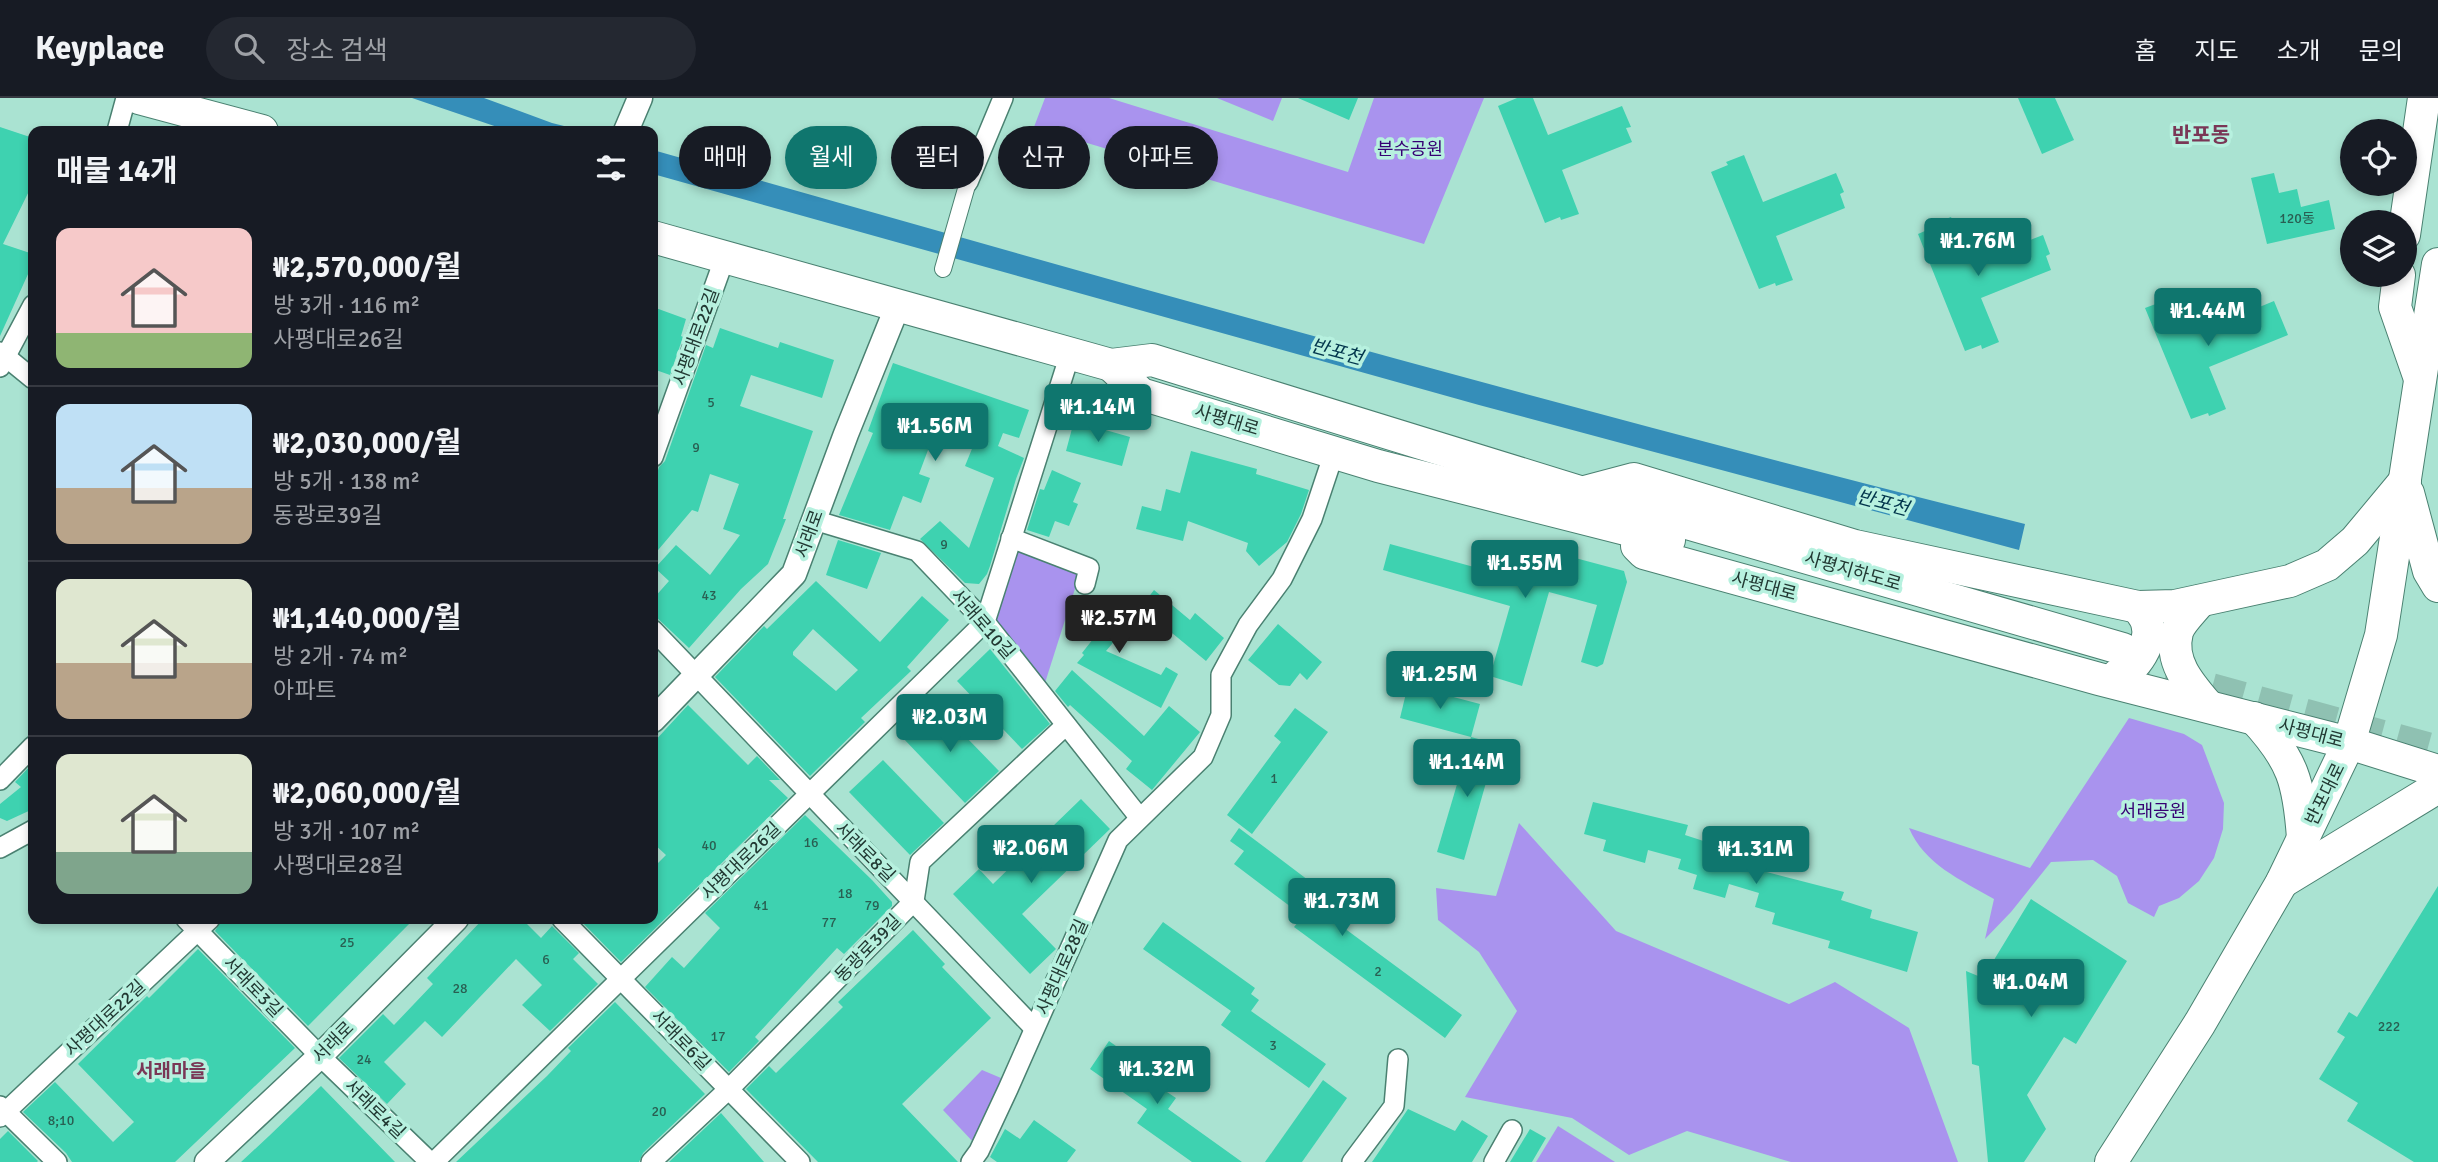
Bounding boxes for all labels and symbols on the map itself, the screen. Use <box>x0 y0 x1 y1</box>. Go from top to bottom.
district label: 반포동 <box>2172 122 2230 148</box>
park label: 분수공원 <box>1377 138 1443 160</box>
house number: 120동 <box>2279 210 2315 227</box>
pin: ₩1.76M <box>1921 218 2035 278</box>
street label: 사평대로22길 <box>668 285 724 389</box>
pin: ₩1.44M <box>2151 288 2265 348</box>
water label: 반포천 <box>1308 334 1367 371</box>
pin: ₩1.14M <box>1041 384 1155 444</box>
house number: 5 <box>707 394 715 411</box>
street label: 사평대로 <box>1192 400 1262 440</box>
pin: ₩1.56M <box>878 404 992 463</box>
house number: 9 <box>692 439 700 456</box>
water label: 반포천 <box>1854 485 1913 522</box>
street label: 서래로 <box>790 507 828 561</box>
house number: 9 <box>940 536 948 553</box>
pin: ₩1.55M <box>1468 540 1582 600</box>
street label: 사평지하도로 <box>1802 547 1904 595</box>
street label: 사평대로 <box>1729 567 1799 605</box>
street label: 서래로10길 <box>947 584 1019 664</box>
house number: 43 <box>701 587 717 604</box>
pin: ₩2.57M <box>1062 596 1176 655</box>
pin: ₩1.25M <box>1383 652 1497 711</box>
pin: ₩2.03M <box>893 694 1007 754</box>
street label: 사평대로 <box>2276 714 2346 752</box>
pin: ₩1.14M <box>1410 740 1524 799</box>
street label: 반포대로 <box>2301 759 2349 829</box>
house number: 1 <box>1270 770 1278 787</box>
park label: 서래공원 <box>2120 800 2186 822</box>
street label: 서래로8길 <box>830 817 900 887</box>
street label: 사평대로26길 <box>697 818 785 904</box>
pin: ₩2.06M <box>974 826 1088 885</box>
pin: ₩1.31M <box>1699 826 1813 886</box>
house number: 16 <box>803 834 819 851</box>
house number: 40 <box>701 837 717 854</box>
pin: ₩1.73M <box>1285 878 1399 938</box>
house number: 18 <box>837 885 853 902</box>
house number: 41 <box>753 897 769 914</box>
house number: 79 <box>864 897 880 914</box>
street label: 동광로39길 <box>830 910 906 986</box>
house number: 77 <box>821 914 837 931</box>
street label: 사평대로28길 <box>1031 916 1093 1018</box>
house number: 25 <box>339 934 355 951</box>
house number: 6 <box>542 951 550 968</box>
street label: 서래로3길 <box>219 952 287 1022</box>
pin: ₩1.04M <box>1974 960 2088 1019</box>
house number: 2 <box>1374 963 1382 980</box>
street label: 사평대로22길 <box>60 975 150 1061</box>
house number: 28 <box>452 980 468 997</box>
street label: 서래로6길 <box>647 1005 715 1075</box>
street label: 서래로 <box>308 1017 358 1067</box>
house number: 222 <box>2378 1018 2400 1035</box>
house number: 17 <box>710 1028 726 1045</box>
house number: 3 <box>1269 1037 1277 1054</box>
pin: ₩1.32M <box>1100 1046 1214 1106</box>
house number: 24 <box>356 1051 372 1068</box>
district label: 서래마을 <box>136 1059 206 1083</box>
street label: 서래로4길 <box>340 1075 410 1143</box>
house number: 20 <box>651 1103 667 1120</box>
house number: 8;10 <box>48 1112 74 1129</box>

